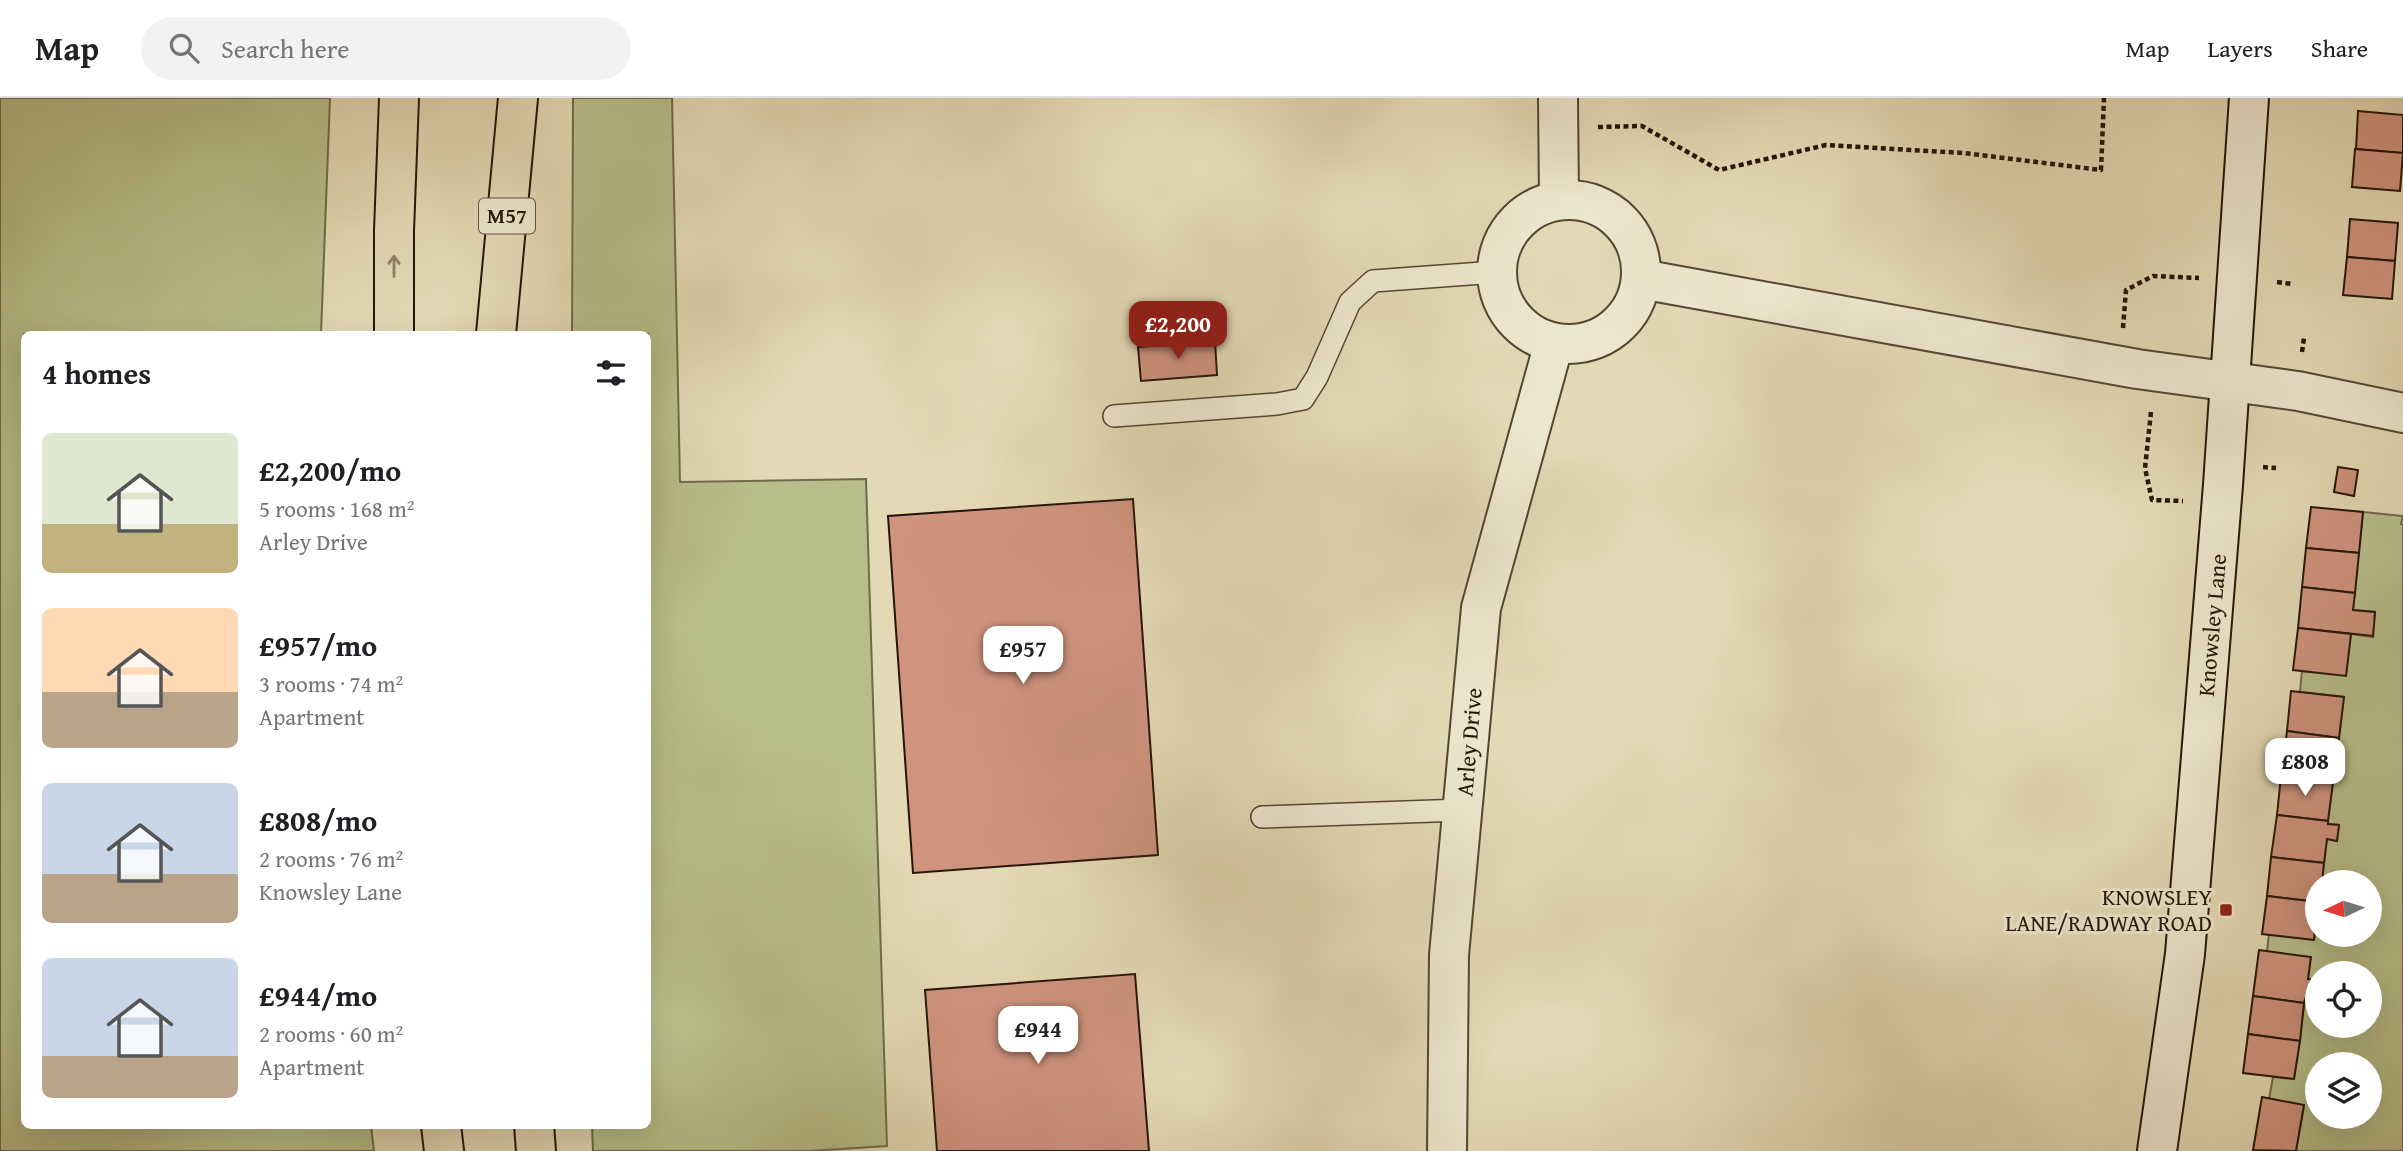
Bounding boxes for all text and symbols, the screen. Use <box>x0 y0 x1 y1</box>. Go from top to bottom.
search box <box>141 17 631 80</box>
text: Map <box>35 24 99 72</box>
icon: search <box>165 29 203 67</box>
text: Search here <box>221 29 349 68</box>
text: Map <box>2126 31 2169 66</box>
text: Layers <box>2207 31 2273 66</box>
text: Share <box>2311 31 2368 66</box>
road number: M57 <box>479 198 535 234</box>
one-way arrow <box>387 255 401 278</box>
pin: £2,200 <box>1121 302 1235 361</box>
text: £2,200 <box>1145 307 1211 340</box>
text: 4 homes <box>42 351 151 395</box>
icon: filters <box>592 354 630 392</box>
text: £2,200/mo <box>259 448 401 492</box>
icon: home <box>98 461 182 545</box>
text: 5 rooms · 168 m² <box>259 492 414 525</box>
text: Arley Drive <box>259 525 368 558</box>
street label: Knowsley Lane <box>2189 552 2234 698</box>
text: £957/mo <box>259 623 377 667</box>
pin: £957 <box>982 626 1064 686</box>
text: £957 <box>999 632 1047 665</box>
icon: home <box>98 636 182 720</box>
text: 3 rooms · 74 m² <box>259 667 403 700</box>
street label: Arley Drive <box>1447 686 1490 798</box>
text: Apartment <box>259 700 364 733</box>
pin: £808 <box>2264 738 2346 798</box>
text: £808 <box>2281 744 2329 777</box>
text: £808/mo <box>259 798 377 842</box>
icon: home <box>98 811 182 895</box>
text: 2 rooms · 76 m² <box>259 842 403 875</box>
north arrow <box>2305 870 2382 947</box>
map controls <box>2305 870 2382 1129</box>
text: Knowsley Lane <box>259 875 402 908</box>
place label: KNOWSLEY LANE/RADWAY ROAD <box>2005 880 2212 939</box>
marker: KNOWSLEY LANE/RADWAY ROAD <box>2218 902 2234 918</box>
button: locate <box>2305 961 2382 1038</box>
text: £944/mo <box>259 973 377 1017</box>
icon: home <box>98 986 182 1070</box>
pin: £944 <box>997 1006 1079 1066</box>
text: £944 <box>1014 1012 1062 1045</box>
text: 2 rooms · 60 m² <box>259 1017 403 1050</box>
text: Apartment <box>259 1050 364 1083</box>
button: layers <box>2305 1052 2382 1129</box>

